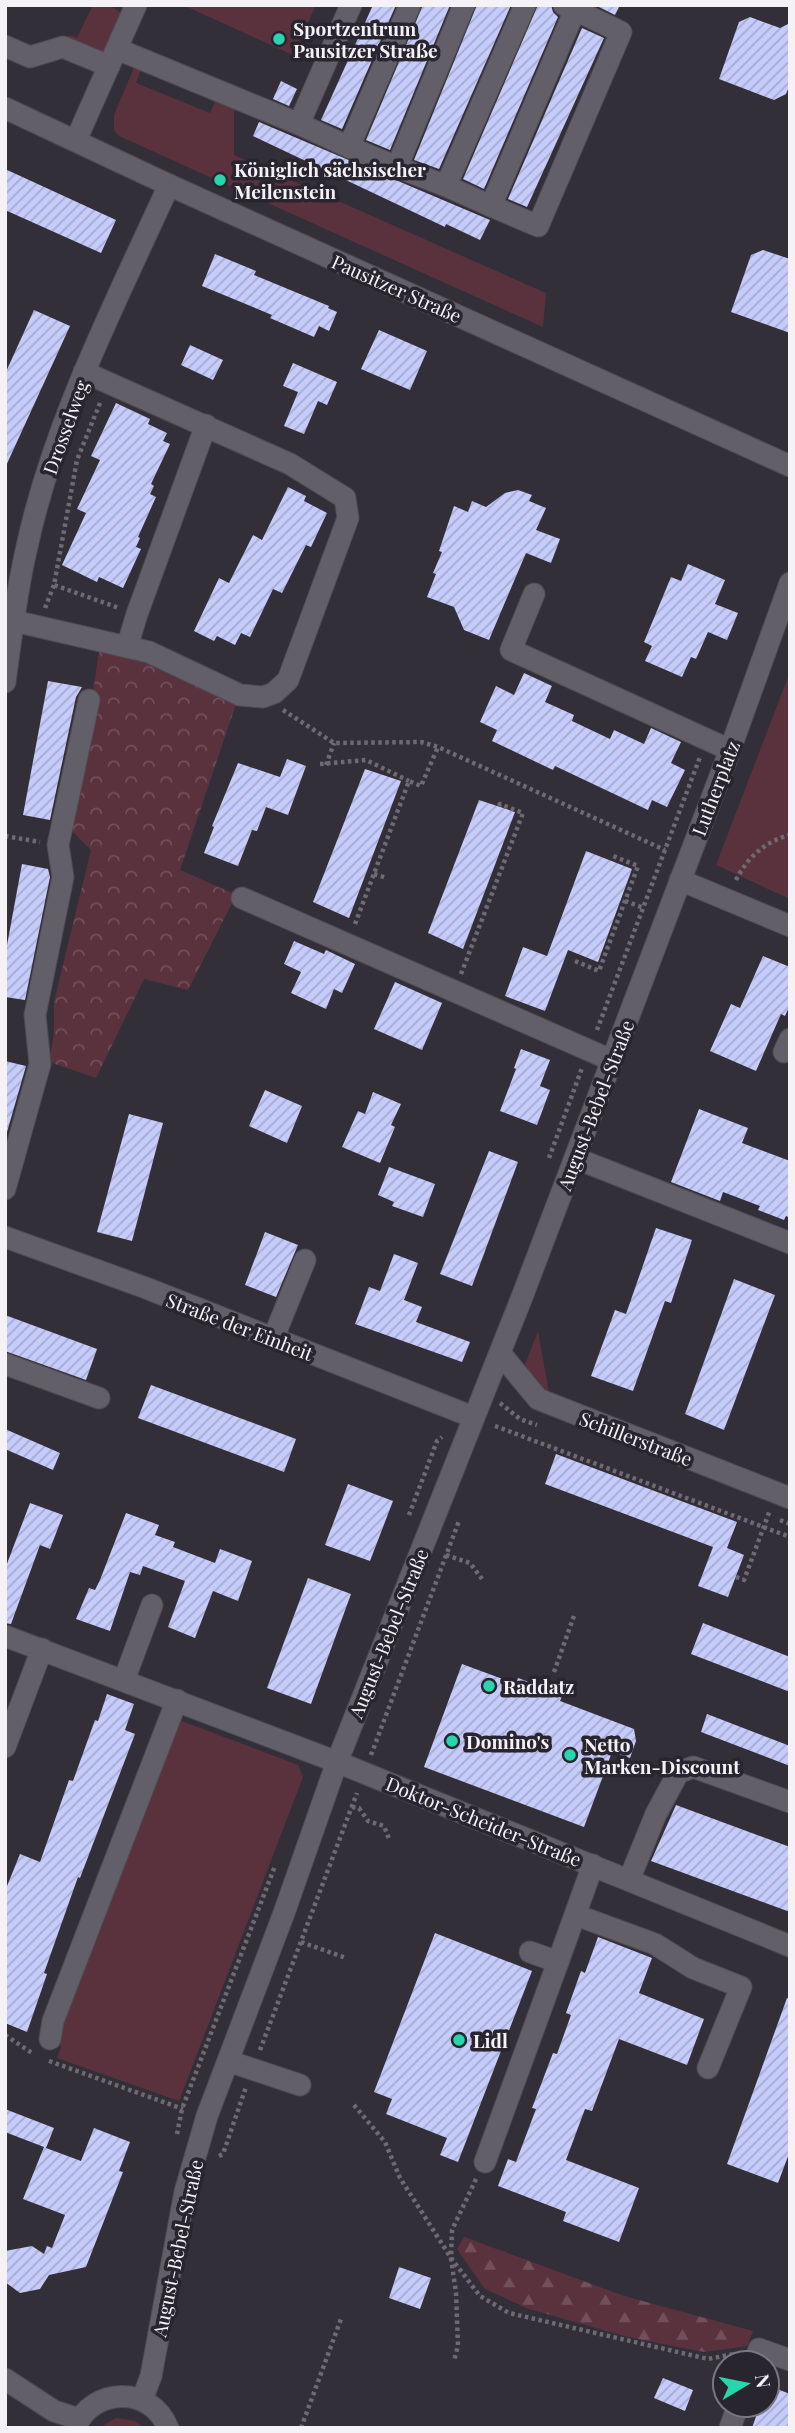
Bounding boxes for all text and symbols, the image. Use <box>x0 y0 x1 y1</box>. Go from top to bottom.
place label: Sportzentrum Pausitzer Straße <box>293 15 438 63</box>
marker: Sportzentrum Pausitzer Straße <box>271 31 287 47</box>
place label: Königlich sächsischer Meilenstein <box>234 156 426 204</box>
marker: Königlich sächsischer Meilenstein <box>212 172 228 188</box>
street label: Pausitzer Straße <box>328 248 466 328</box>
street label: Drosselweg <box>36 376 94 478</box>
street label: Lutherplatz <box>685 737 745 839</box>
street label: August-Bebel-Straße <box>550 1016 639 1195</box>
street label: Straße der Einheit <box>163 1286 317 1366</box>
street label: Schillerstraße <box>576 1405 696 1471</box>
street label: August-Bebel-Straße <box>342 1544 434 1722</box>
place label: Raddatz <box>503 1673 574 1699</box>
marker: Raddatz <box>481 1678 497 1694</box>
place label: Domino's <box>466 1728 549 1754</box>
place label: Netto Marken-Discount <box>584 1731 740 1779</box>
marker: Domino's <box>444 1733 460 1749</box>
marker: Netto Marken-Discount <box>562 1747 578 1763</box>
street label: Doktor-Scheider-Straße <box>382 1770 586 1872</box>
place label: Lidl <box>473 2027 508 2053</box>
marker: Lidl <box>451 2032 467 2048</box>
street label: August-Bebel-Straße <box>145 2157 208 2340</box>
north arrow <box>711 2349 781 2419</box>
text: N <box>750 2372 778 2390</box>

